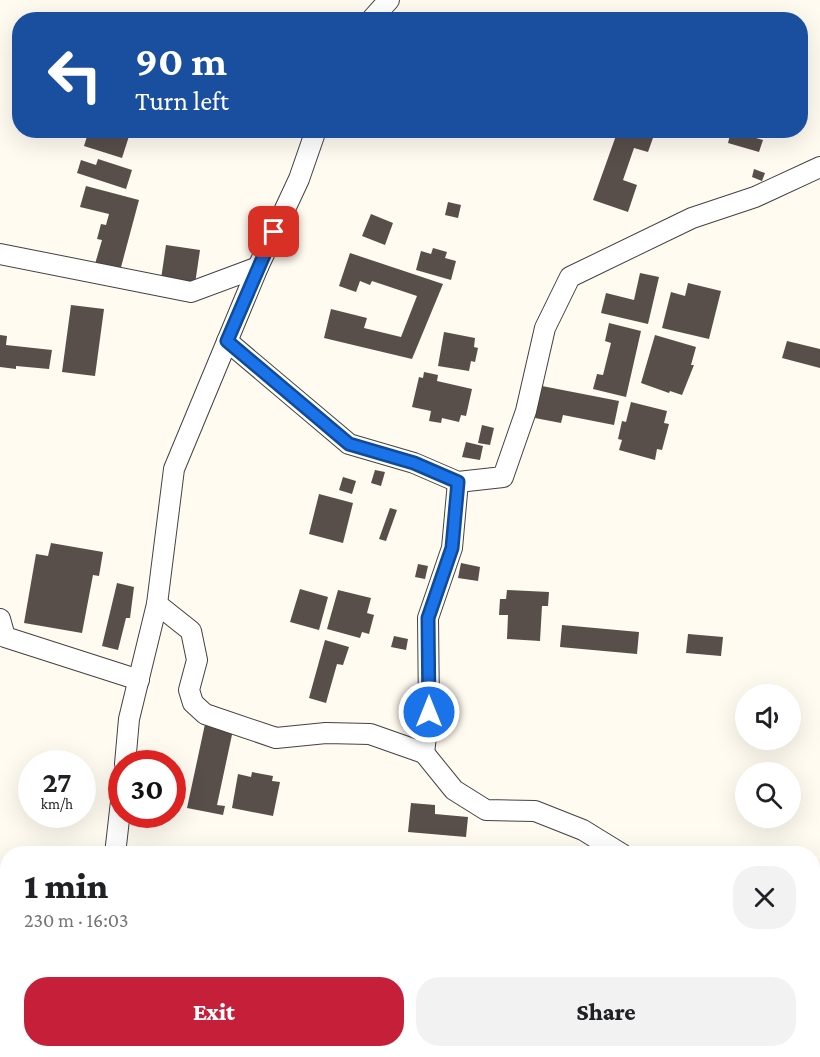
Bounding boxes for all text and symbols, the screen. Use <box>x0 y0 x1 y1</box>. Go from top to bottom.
icon: left <box>36 36 114 114</box>
text: 90 m <box>135 37 227 84</box>
text: Turn left <box>135 86 229 116</box>
pin <box>248 206 299 257</box>
icon: arrive <box>257 215 290 248</box>
position arrow <box>397 680 461 744</box>
map controls <box>735 684 801 828</box>
button: sound <box>735 684 801 750</box>
speed limit sign: 30 <box>108 750 186 828</box>
button: search <box>735 762 801 828</box>
text: 27 <box>42 765 72 798</box>
text: km/h <box>41 796 73 812</box>
text: 1 min <box>24 866 108 906</box>
button: close <box>733 866 796 929</box>
text: 230 m · 16:03 <box>24 909 128 931</box>
button: Exit <box>24 977 404 1046</box>
button: Share <box>416 977 796 1046</box>

